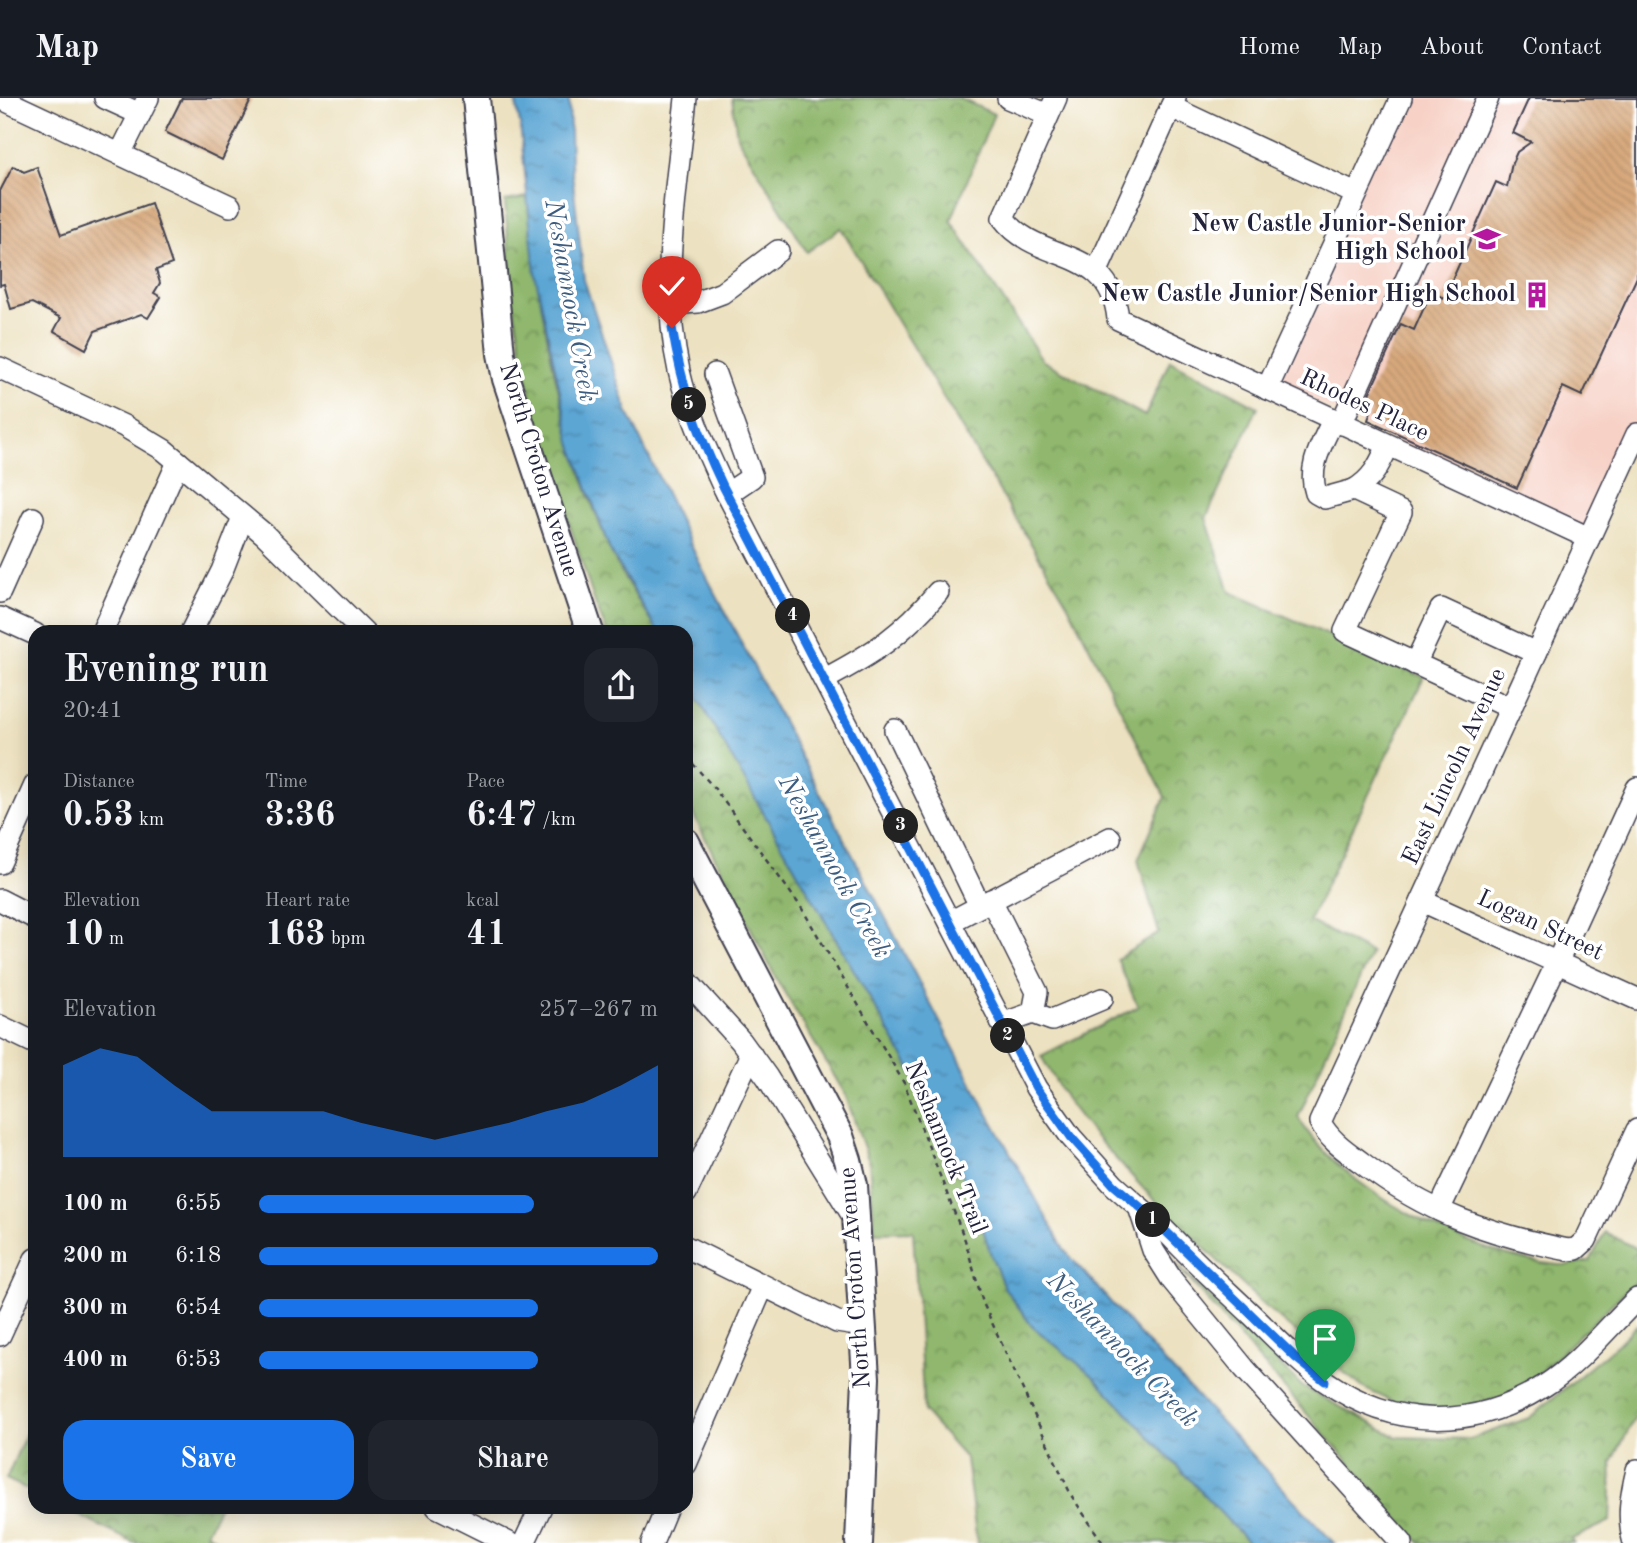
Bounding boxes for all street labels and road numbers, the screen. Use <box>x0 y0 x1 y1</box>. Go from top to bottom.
street label: North Croton Avenue <box>494 360 582 580</box>
street label: Rhodes Place <box>1296 366 1432 446</box>
street label: East Lincoln Avenue <box>1399 665 1511 869</box>
street label: Logan Street <box>1473 886 1607 966</box>
street label: Neshannock Trail <box>899 1058 991 1238</box>
street label: North Croton Avenue <box>836 1166 876 1390</box>

